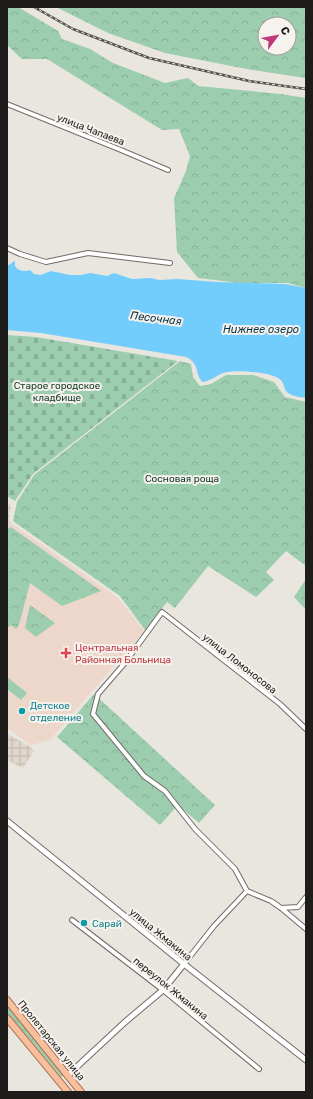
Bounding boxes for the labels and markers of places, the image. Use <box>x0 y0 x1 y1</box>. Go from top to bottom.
place label: Центральная Районная Больница <box>75 642 171 666</box>
marker: Центральная Районная Больница <box>60 647 72 659</box>
place label: Детское отделение <box>30 700 82 724</box>
marker: Детское отделение <box>17 706 27 716</box>
marker: Сарай <box>79 918 89 928</box>
place label: Сарай <box>92 918 122 930</box>

